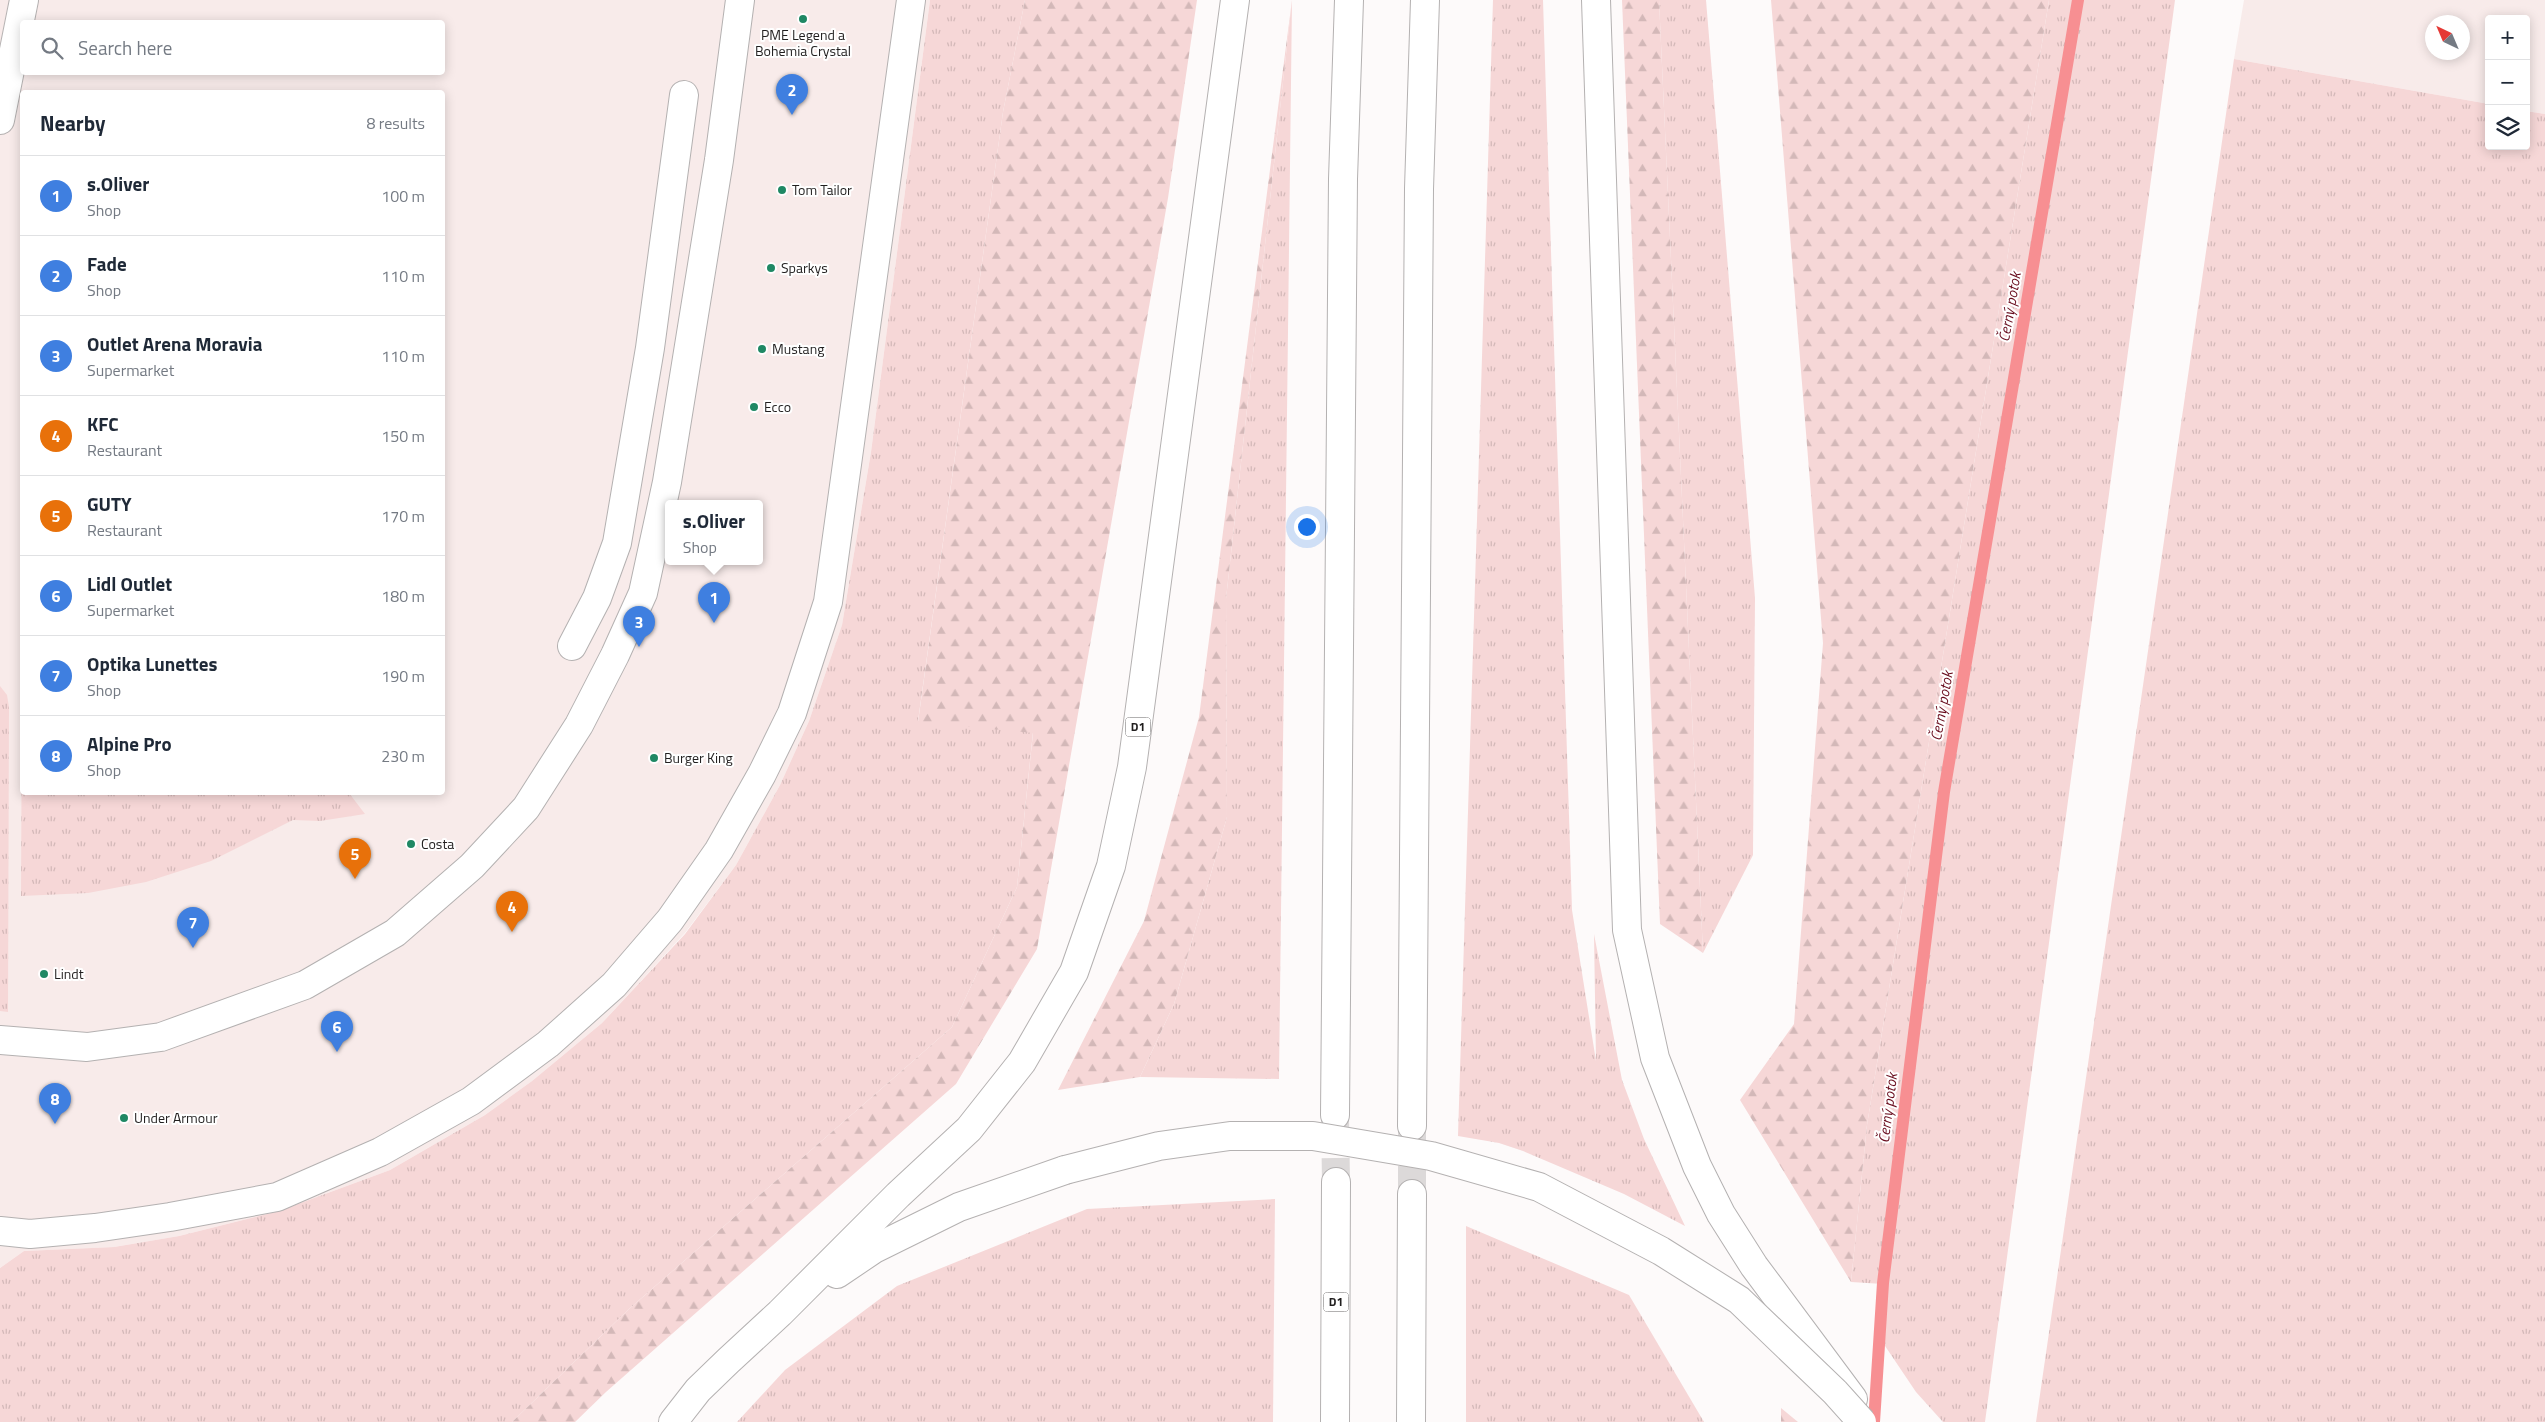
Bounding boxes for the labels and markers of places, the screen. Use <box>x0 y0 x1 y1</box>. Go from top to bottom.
marker: PME Legend a Bohemia Crystal <box>797 13 809 25</box>
place label: PME Legend a Bohemia Crystal <box>755 24 851 61</box>
pin: 2 <box>776 74 808 115</box>
place label: Tom Tailor <box>792 179 852 200</box>
marker: Tom Tailor <box>776 184 788 196</box>
place label: Sparkys <box>781 257 828 278</box>
marker: Sparkys <box>765 262 777 274</box>
place label: Mustang <box>772 338 824 359</box>
marker: Mustang <box>756 343 768 355</box>
place label: Ecco <box>764 396 791 417</box>
marker: Ecco <box>748 401 760 413</box>
pin: 1 <box>698 582 730 623</box>
pin: 3 <box>623 606 655 647</box>
place label: Burger King <box>664 747 733 768</box>
marker: Burger King <box>648 752 660 764</box>
place label: Costa <box>421 833 454 854</box>
pin: 5 <box>339 838 371 879</box>
marker: Costa <box>405 838 417 850</box>
pin: 4 <box>496 891 528 932</box>
pin: 7 <box>177 907 209 948</box>
place label: Lindt <box>54 963 84 984</box>
marker: Lindt <box>38 968 50 980</box>
pin: 6 <box>321 1011 353 1052</box>
pin: 8 <box>39 1083 71 1124</box>
place label: Under Armour <box>134 1107 218 1128</box>
marker: Under Armour <box>118 1112 130 1124</box>

